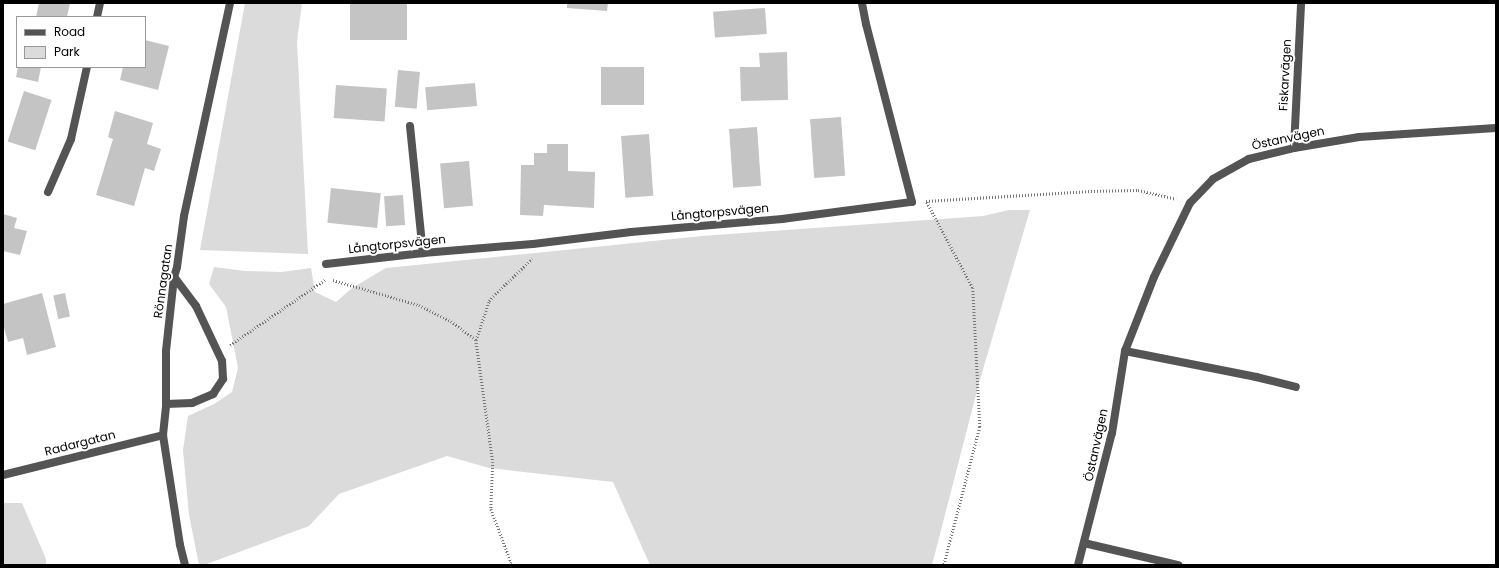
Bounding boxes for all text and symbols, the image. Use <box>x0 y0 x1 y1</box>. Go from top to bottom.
legend <box>16 16 146 68</box>
text: Road <box>54 23 85 40</box>
street label: Fiskarvägen <box>1276 39 1294 111</box>
text: Park <box>54 43 80 60</box>
street label: Östanvägen <box>1250 123 1326 153</box>
street label: Långtorpsvägen <box>671 201 769 223</box>
street label: Långtorpsvägen <box>347 232 447 256</box>
street label: Rönnagatan <box>151 243 175 319</box>
street label: Östanvägen <box>1081 407 1111 483</box>
street label: Radargatan <box>43 427 117 459</box>

